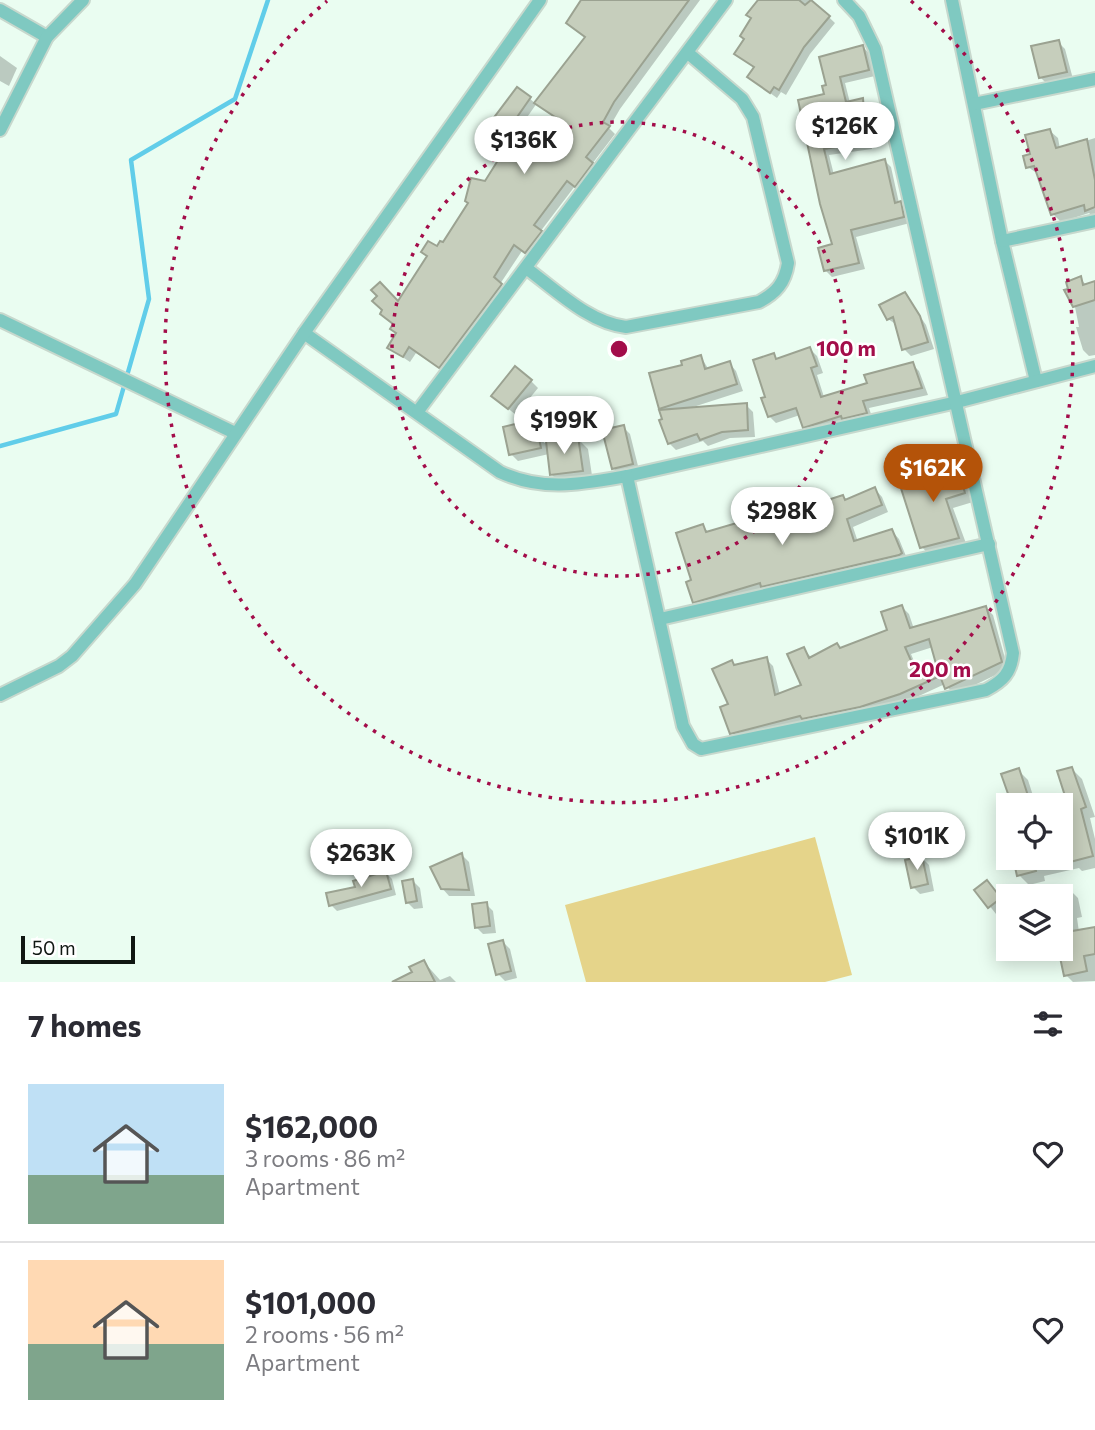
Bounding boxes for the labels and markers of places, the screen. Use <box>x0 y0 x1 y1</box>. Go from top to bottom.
pin: $126K <box>796 102 894 162</box>
pin: $136K <box>475 116 573 176</box>
centre of rings <box>607 337 631 361</box>
pin: $199K <box>515 396 613 456</box>
pin: $162K <box>884 444 982 504</box>
pin: $298K <box>733 488 831 547</box>
pin: $101K <box>868 812 966 872</box>
pin: $263K <box>312 830 410 889</box>

